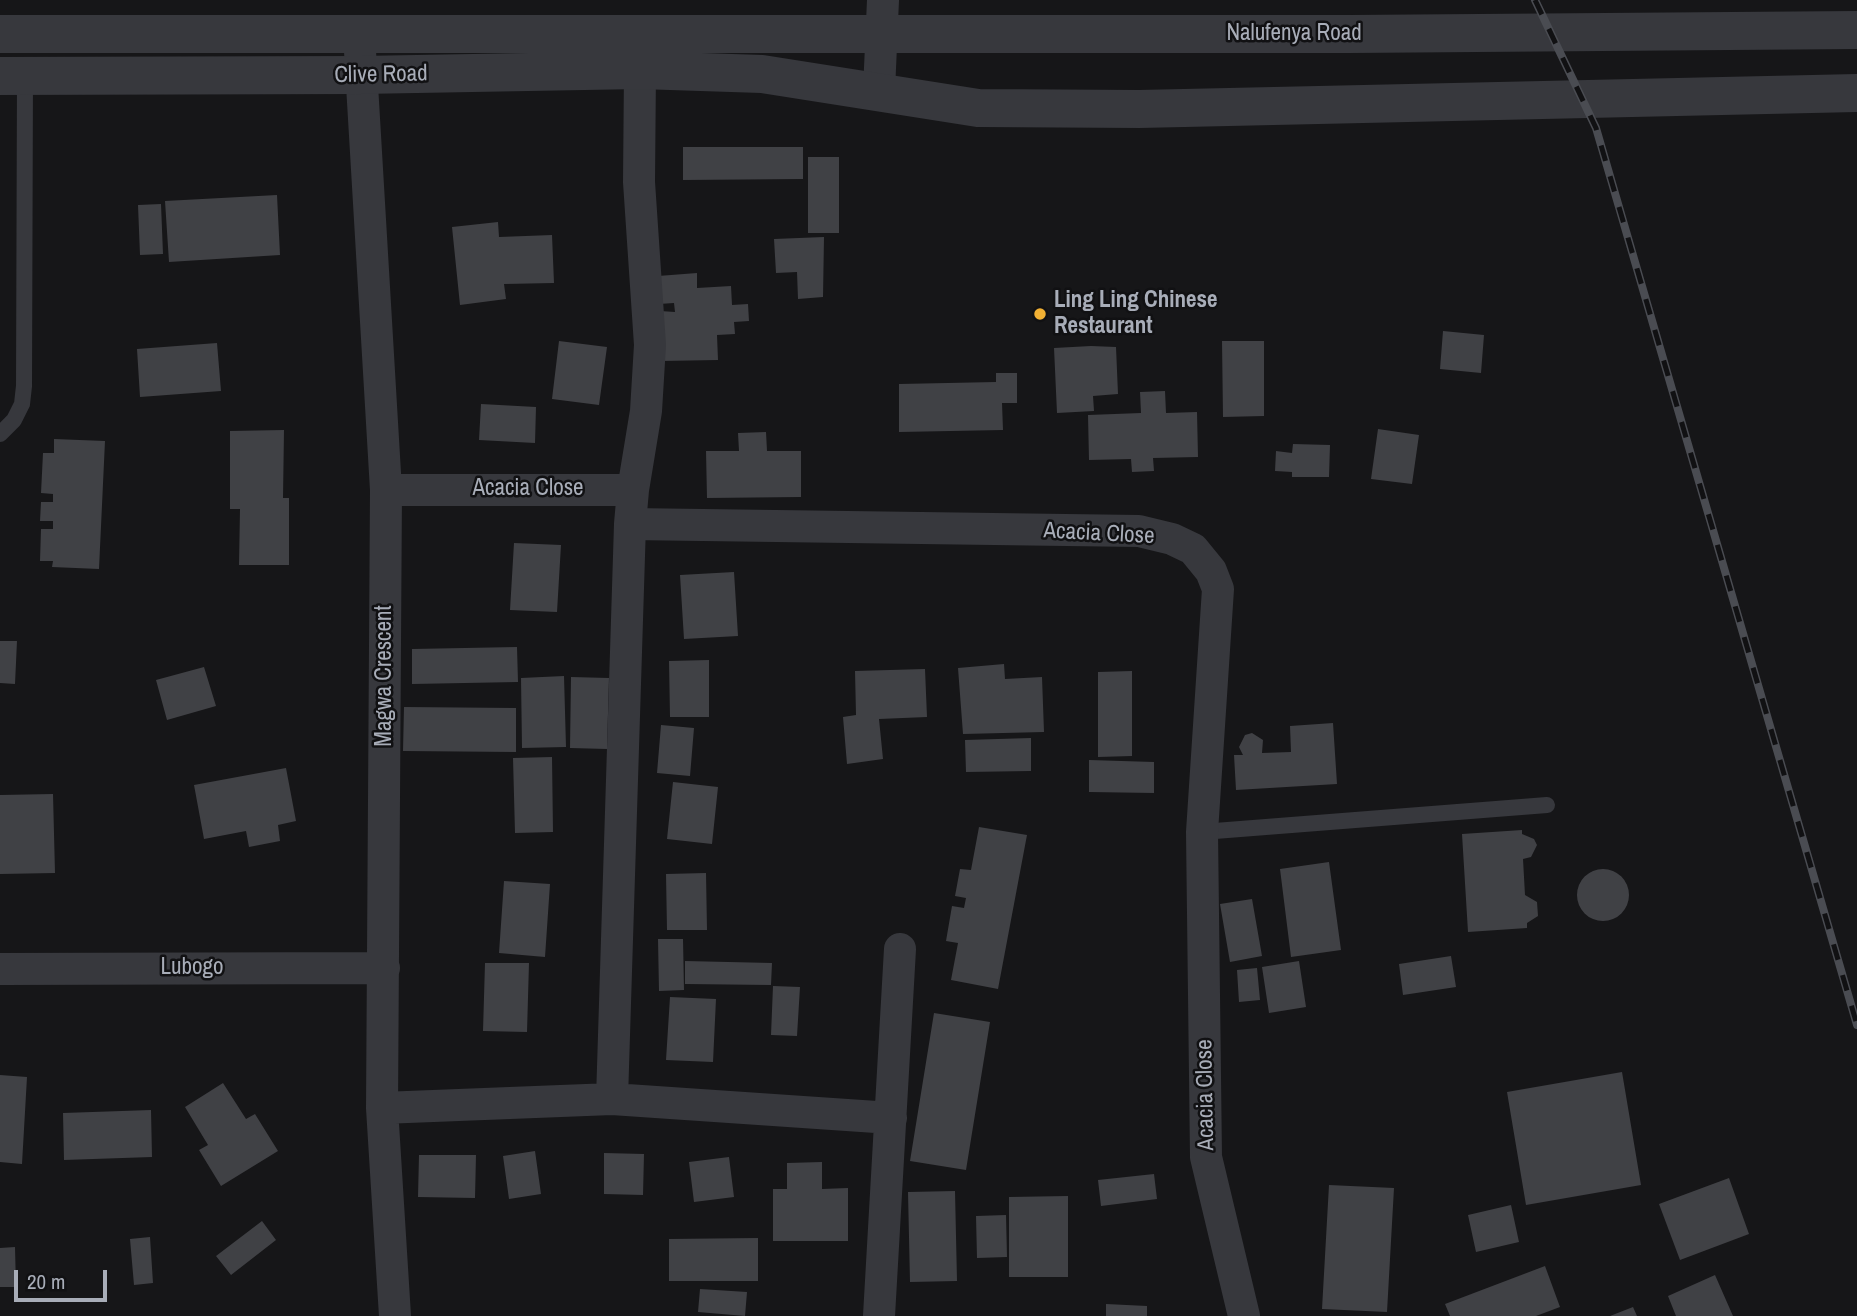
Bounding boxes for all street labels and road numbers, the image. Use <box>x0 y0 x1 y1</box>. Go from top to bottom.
street label: Nalufenya Road <box>1226 20 1362 48</box>
street label: Clive Road <box>334 60 428 90</box>
street label: Acacia Close <box>472 475 584 503</box>
street label: Acacia Close <box>1043 517 1155 551</box>
street label: Magwa Crescent <box>371 605 399 747</box>
street label: Lubogo <box>161 954 223 982</box>
street label: Acacia Close <box>1191 1039 1221 1151</box>

